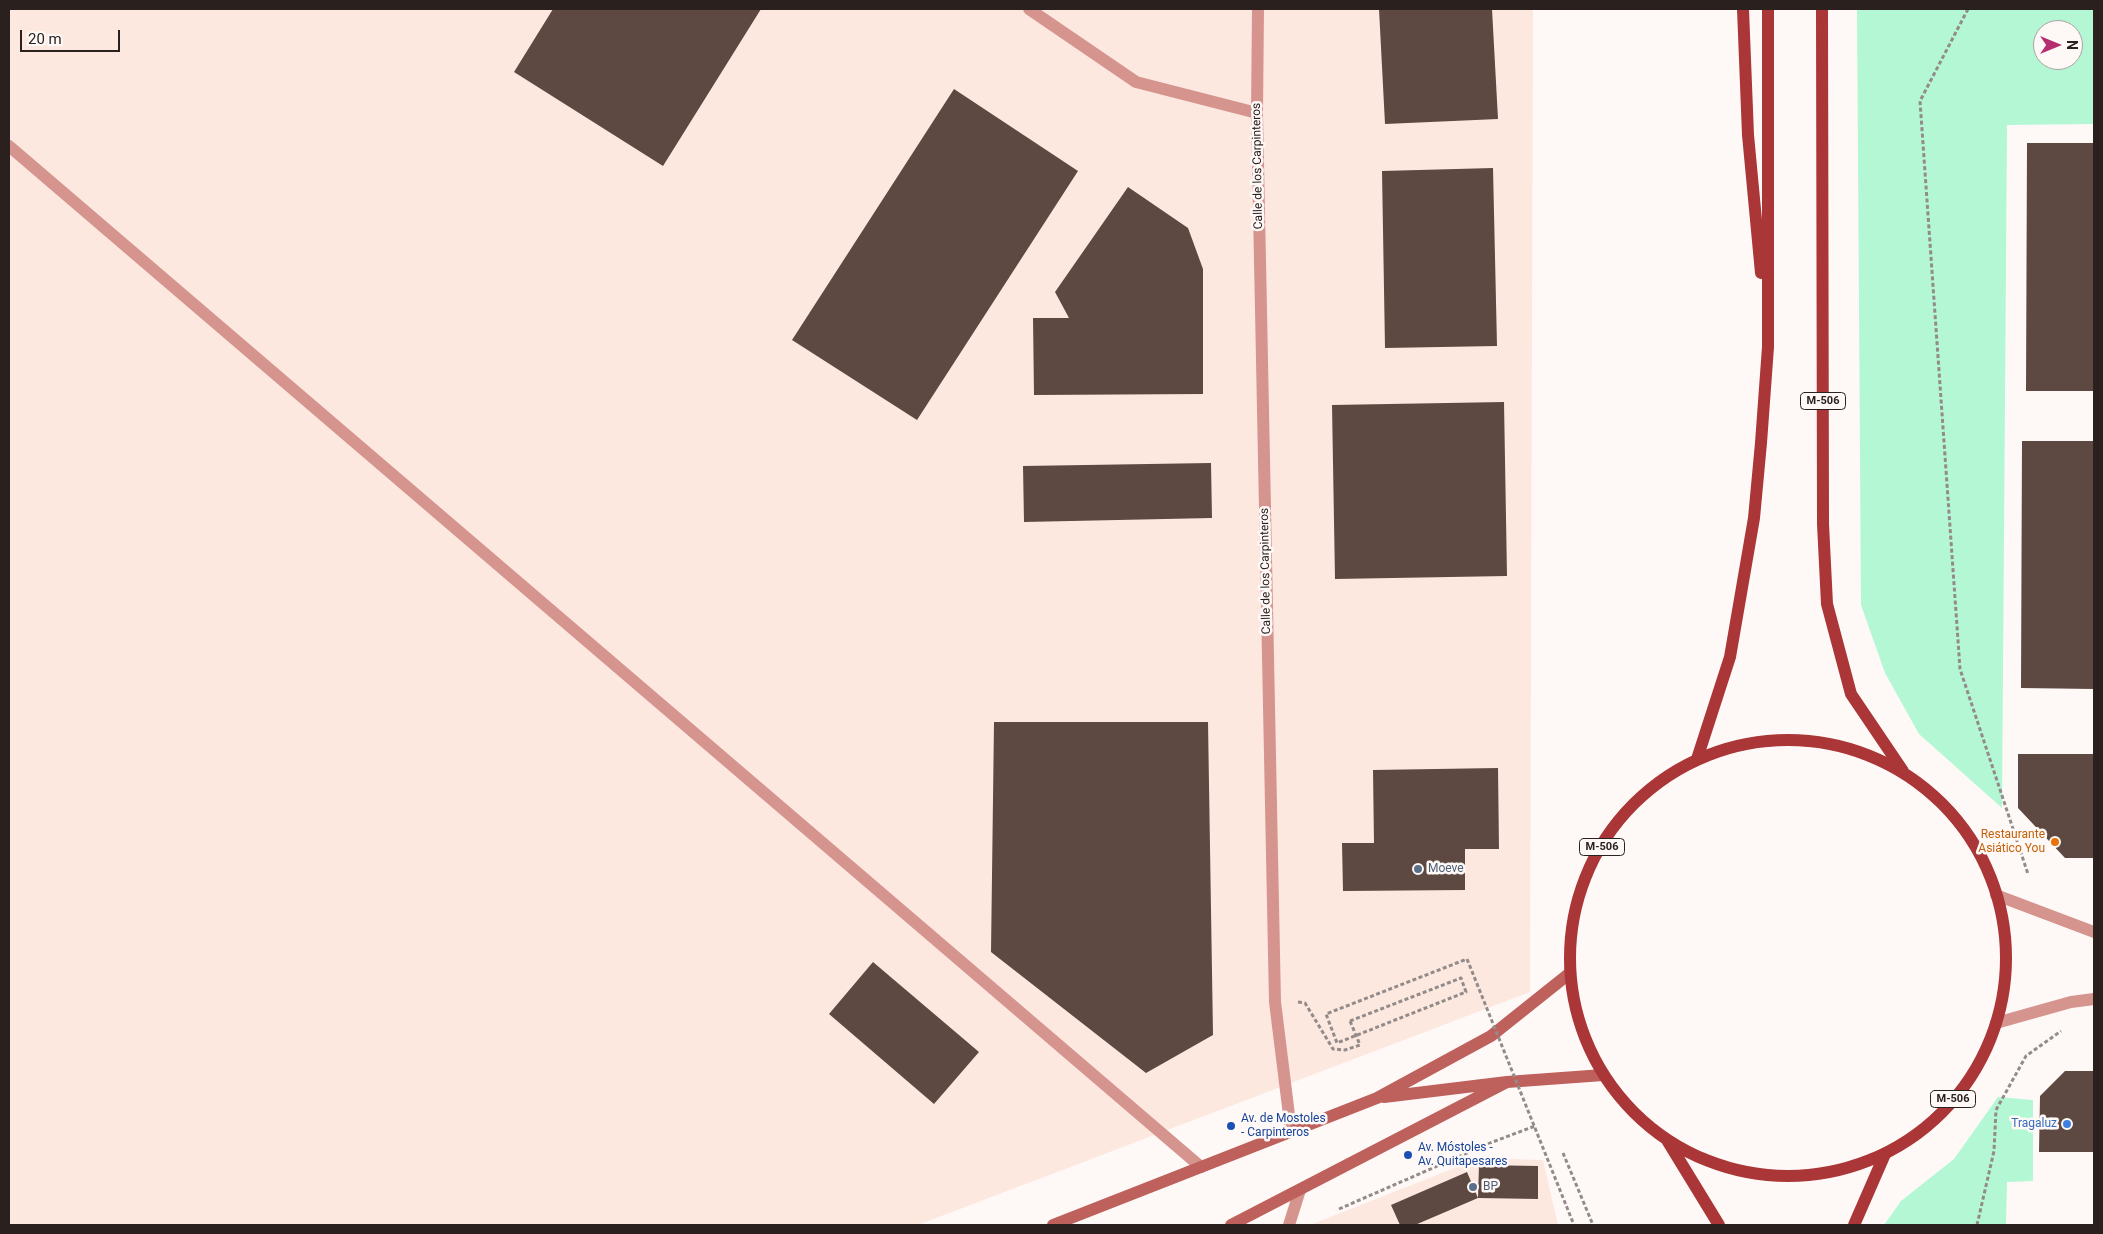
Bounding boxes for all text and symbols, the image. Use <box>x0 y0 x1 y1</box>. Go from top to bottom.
scale bar <box>22 20 122 52</box>
north arrow <box>2033 20 2083 70</box>
text: 20 m <box>28 30 62 48</box>
text: N <box>2064 40 2080 50</box>
street label: Calle de los Carpinteros <box>1250 103 1266 229</box>
road number: M-506 <box>1800 392 1846 410</box>
street label: Calle de los Carpinteros <box>1258 508 1274 634</box>
place label: Restaurante Asiático You <box>1978 828 2045 856</box>
marker: Restaurante Asiático You <box>2049 836 2061 848</box>
road number: M-506 <box>1580 839 1624 856</box>
place label: Moeve <box>1428 862 1464 876</box>
marker: Moeve <box>1412 863 1424 875</box>
road number: M-506 <box>1930 1090 1976 1108</box>
place label: Av. de Mostoles - Carpinteros <box>1241 1112 1326 1140</box>
place label: Tragaluz <box>2011 1117 2057 1131</box>
marker: Tragaluz <box>2061 1118 2073 1130</box>
marker: Av. de Mostoles - Carpinteros <box>1225 1120 1237 1132</box>
place label: Av. Móstoles - Av. Quitapesares <box>1418 1141 1507 1169</box>
marker: Av. Móstoles - Av. Quitapesares <box>1402 1149 1414 1161</box>
place label: BP <box>1483 1180 1498 1194</box>
marker: BP <box>1467 1181 1479 1193</box>

